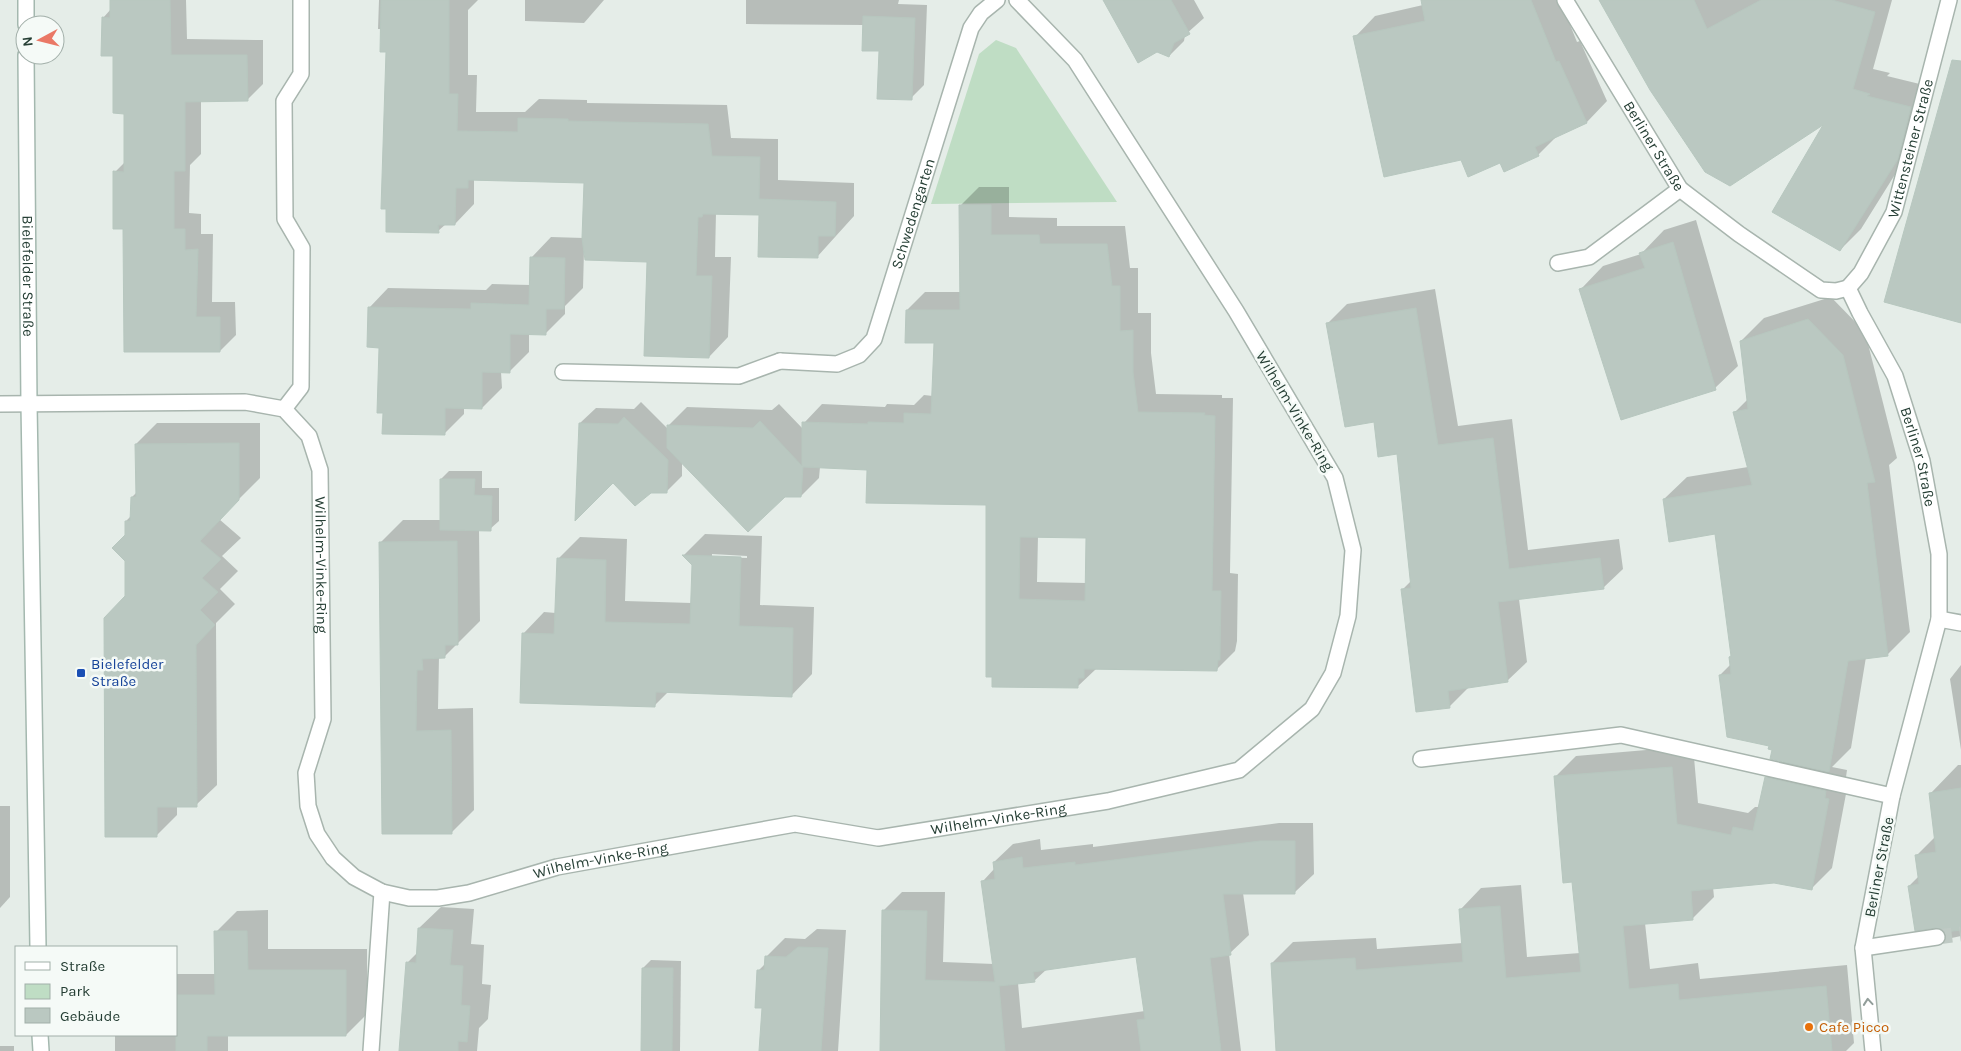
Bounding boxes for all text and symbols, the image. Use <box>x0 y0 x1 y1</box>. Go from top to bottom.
north arrow <box>15 15 65 65</box>
text: N <box>19 36 37 48</box>
street label: Wittensteiner Straße <box>1884 77 1937 220</box>
street label: Berliner Straße <box>1620 98 1688 194</box>
street label: Schwedengarten <box>887 156 939 271</box>
street label: Bielefelder Straße <box>18 215 37 337</box>
street label: Wilhelm-Vinke-Ring <box>1252 348 1338 475</box>
street label: Berliner Straße <box>1896 405 1939 508</box>
street label: Wilhelm-Vinke-Ring <box>311 496 331 634</box>
place label: Bielefelder Straße <box>91 655 164 690</box>
marker: Bielefelder Straße <box>75 667 87 679</box>
street label: Wilhelm-Vinke-Ring <box>929 799 1068 838</box>
street label: Berliner Straße <box>1860 815 1898 919</box>
street label: Wilhelm-Vinke-Ring <box>531 838 670 883</box>
legend <box>15 946 178 1036</box>
text: Straße <box>60 957 105 975</box>
text: Park <box>60 982 90 1000</box>
one-way arrow <box>1863 998 1874 1006</box>
text: Gebäude <box>60 1007 120 1025</box>
place label: Cafe Picco <box>1819 1018 1889 1036</box>
marker: Cafe Picco <box>1803 1021 1815 1033</box>

